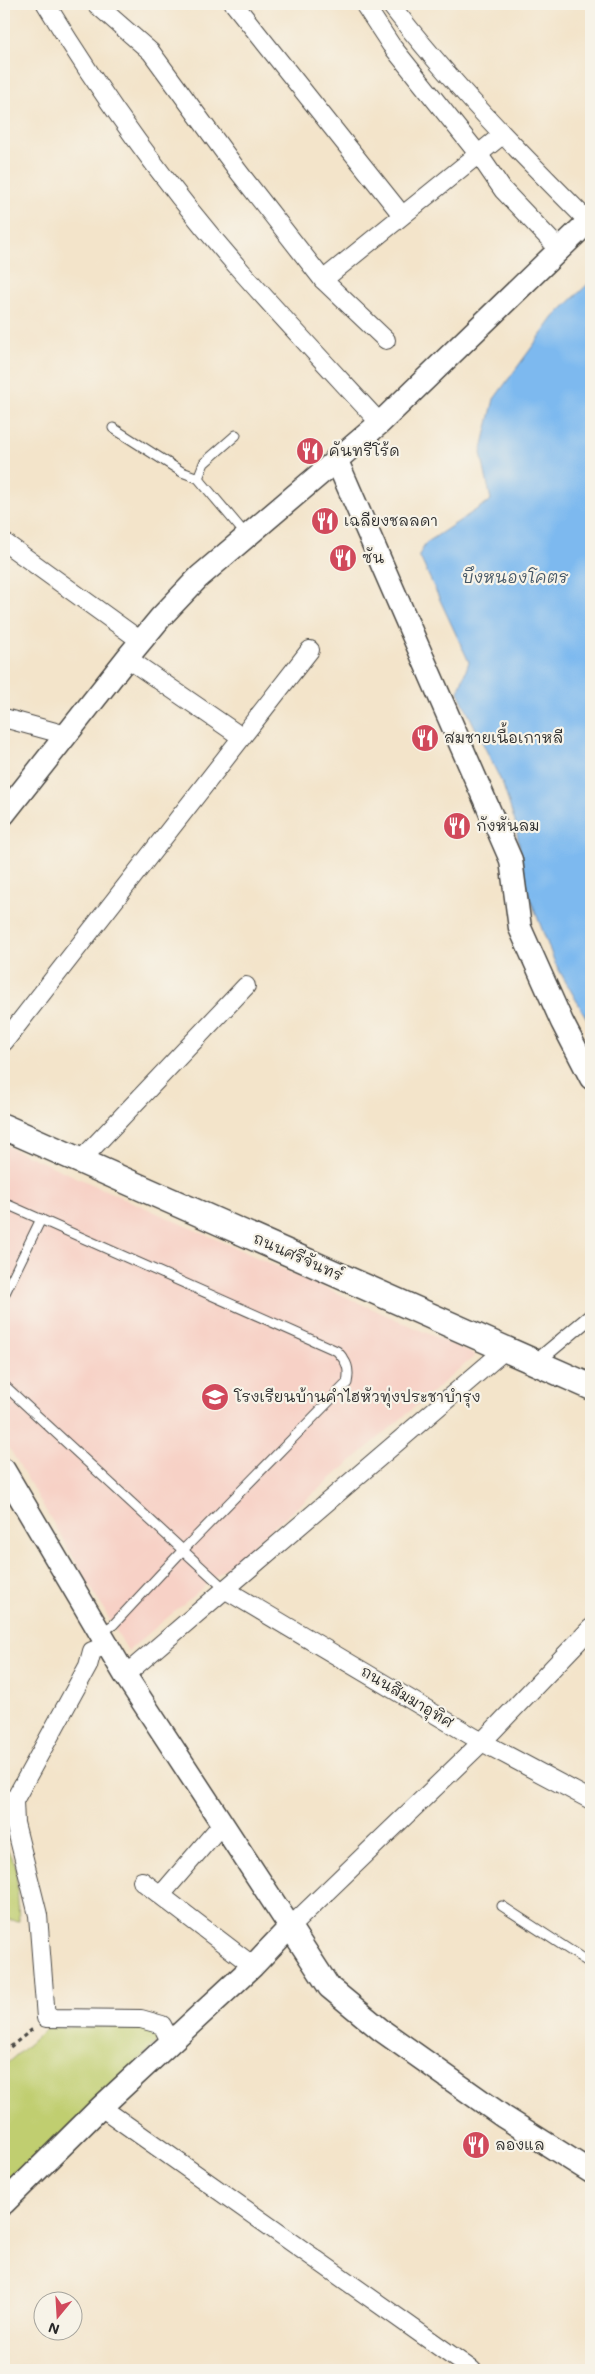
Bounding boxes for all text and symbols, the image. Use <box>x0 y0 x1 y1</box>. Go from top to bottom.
restaurant icon: คันทรีโร้ด <box>295 436 325 466</box>
place label: คันทรีโร้ด <box>329 440 400 460</box>
restaurant icon: เฉลียงชลลดา <box>310 506 340 536</box>
place label: เฉลียงชลลดา <box>344 510 438 530</box>
restaurant icon: ซัน <box>328 543 358 573</box>
place label: ซัน <box>362 546 384 567</box>
water label: บึงหนองโคตร <box>462 566 568 587</box>
place label: สมชายเนื้อเกาหลี <box>444 722 563 747</box>
restaurant icon: สมชายเนื้อเกาหลี <box>410 723 440 753</box>
restaurant icon: กังหันลม <box>442 811 472 841</box>
place label: กังหันลม <box>476 815 540 835</box>
street label: ถนนศรีจันทร์ <box>250 1227 347 1285</box>
school or university icon: โรงเรียนบ้านคำไฮหัวทุ่งประชาบำรุง <box>200 1382 230 1412</box>
place label: โรงเรียนบ้านคำไฮหัวทุ่งประชาบำรุง <box>233 1386 480 1408</box>
street label: ถนนสิมมาอุทิศ <box>356 1661 458 1733</box>
restaurant icon: ลองแล <box>461 2130 491 2160</box>
place label: ลองแล <box>495 2134 545 2154</box>
north arrow <box>32 2292 82 2342</box>
text: N <box>46 2318 62 2340</box>

